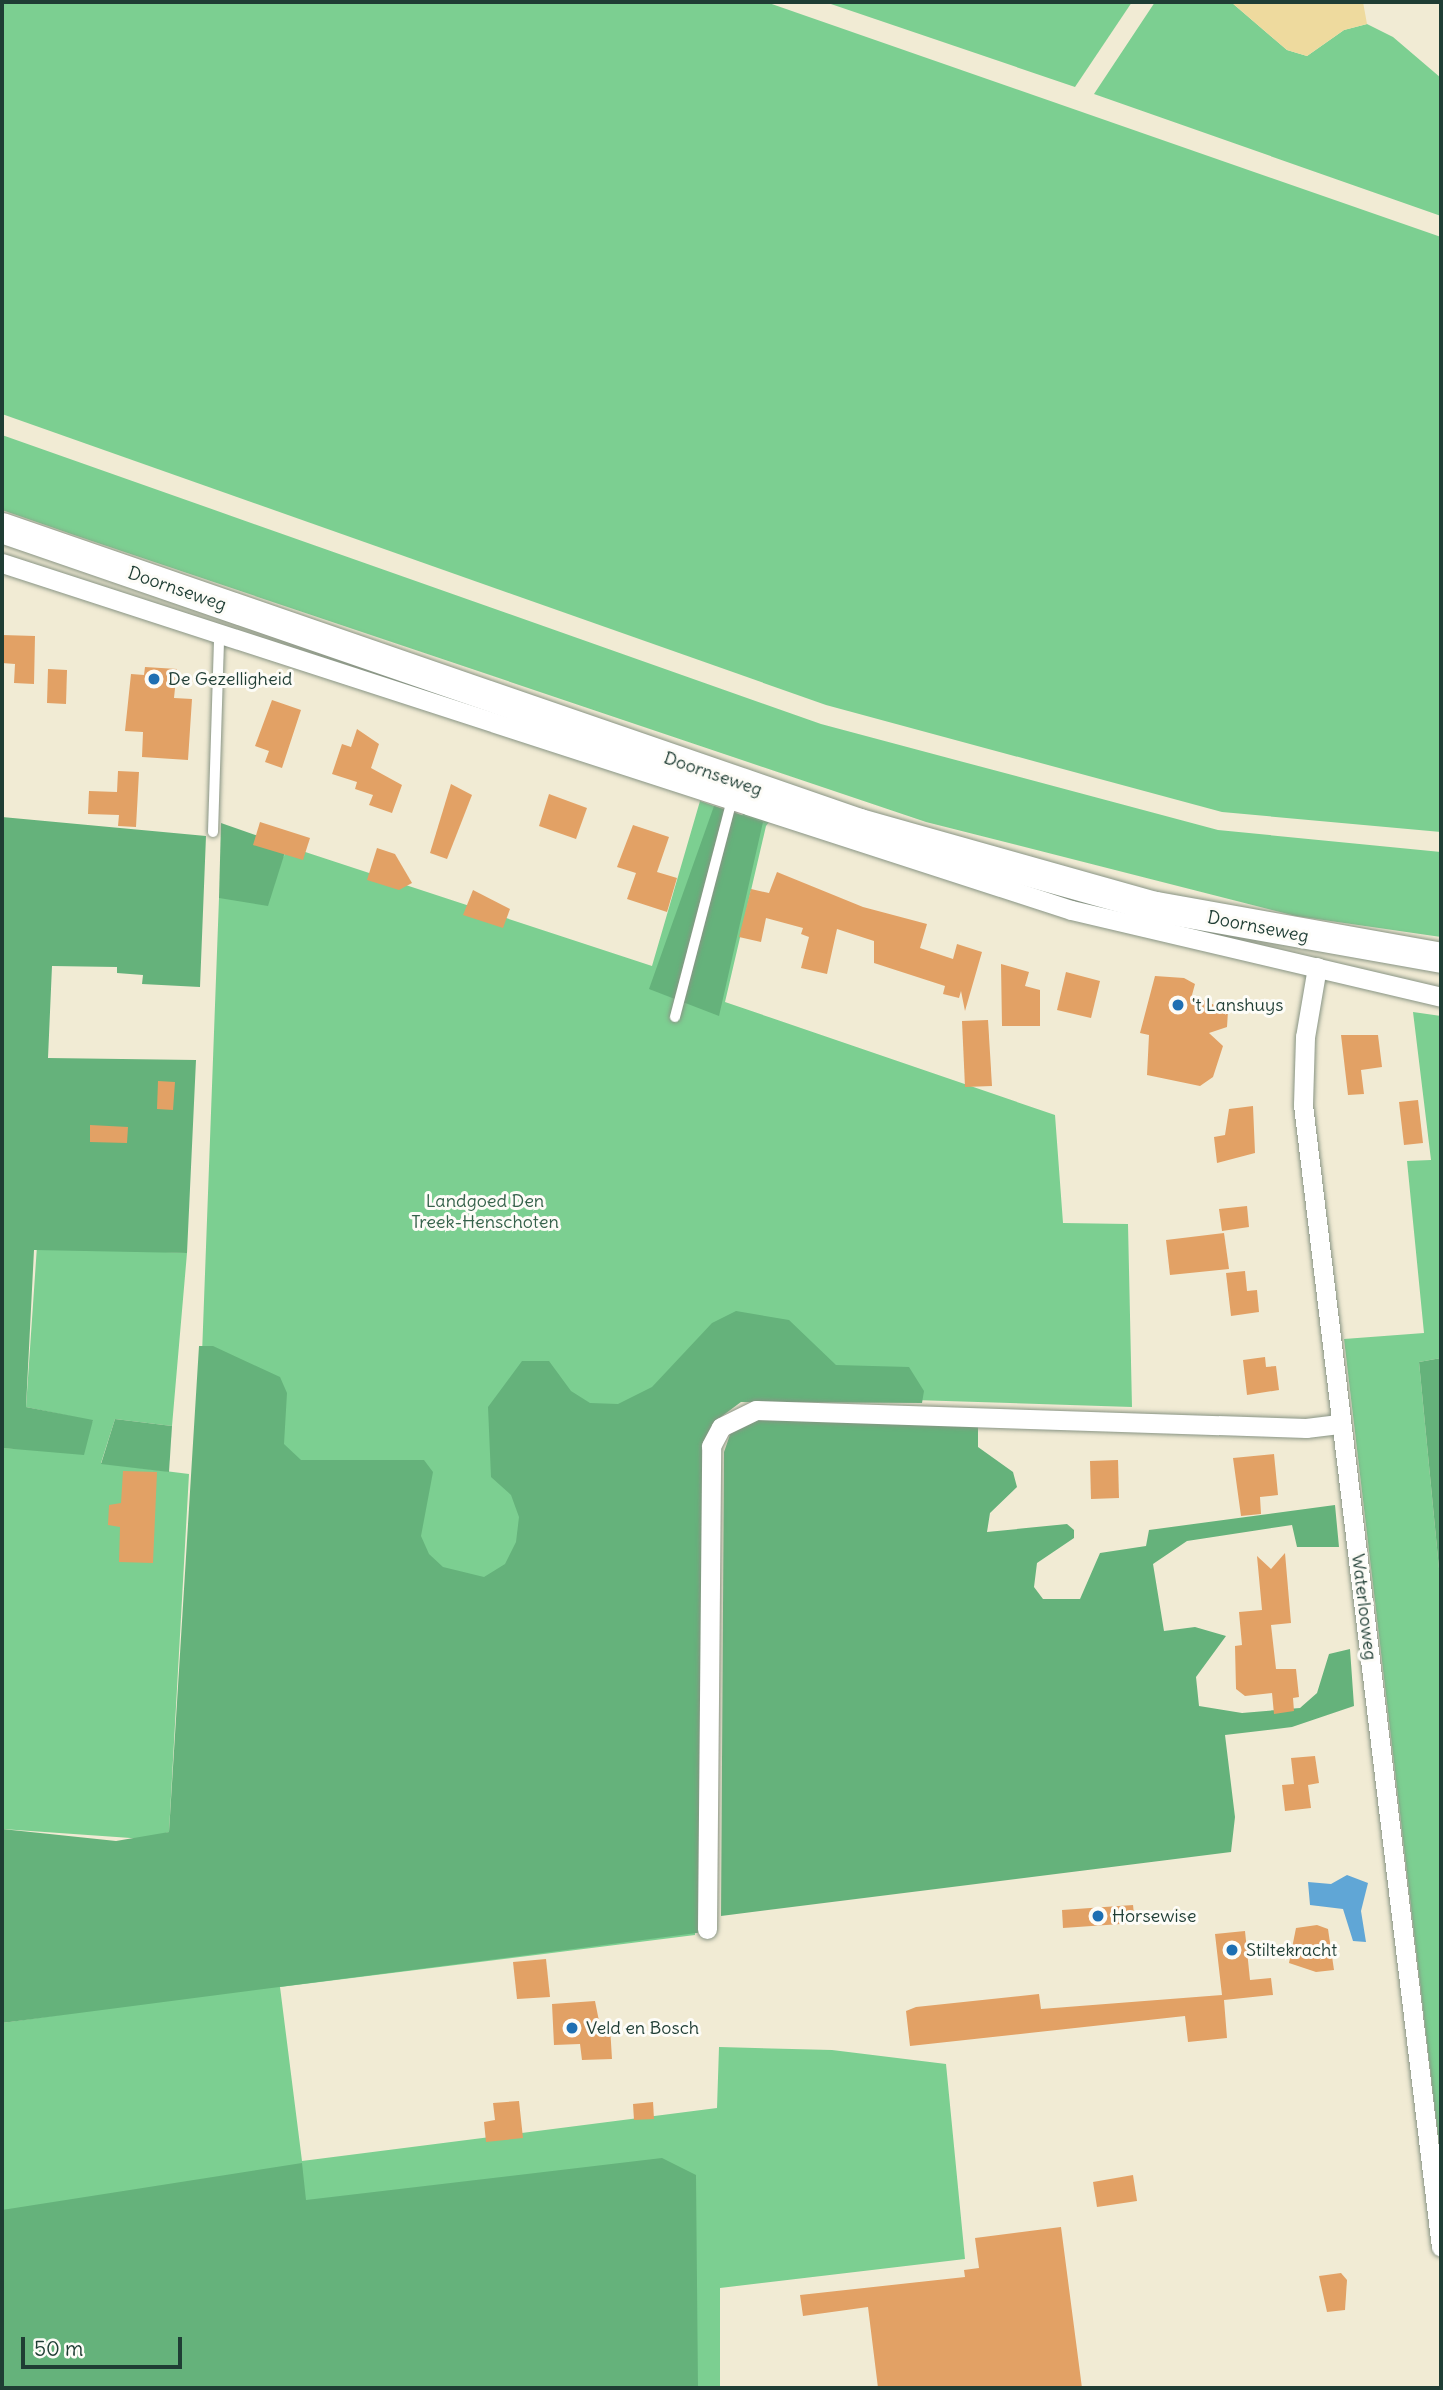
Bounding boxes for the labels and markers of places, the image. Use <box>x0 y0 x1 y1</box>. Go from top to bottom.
place label: De Gezelligheid <box>168 668 292 690</box>
marker: De Gezelligheid <box>146 671 162 687</box>
place label: 't Lanshuys <box>1192 994 1283 1016</box>
marker: 't Lanshuys <box>1170 997 1186 1013</box>
place label: Horsewise <box>1112 1905 1196 1927</box>
marker: Horsewise <box>1090 1908 1106 1924</box>
place label: Stiltekracht <box>1246 1939 1337 1961</box>
marker: Stiltekracht <box>1224 1942 1240 1958</box>
place label: Veld en Bosch <box>586 2017 699 2039</box>
marker: Veld en Bosch <box>564 2020 580 2036</box>

